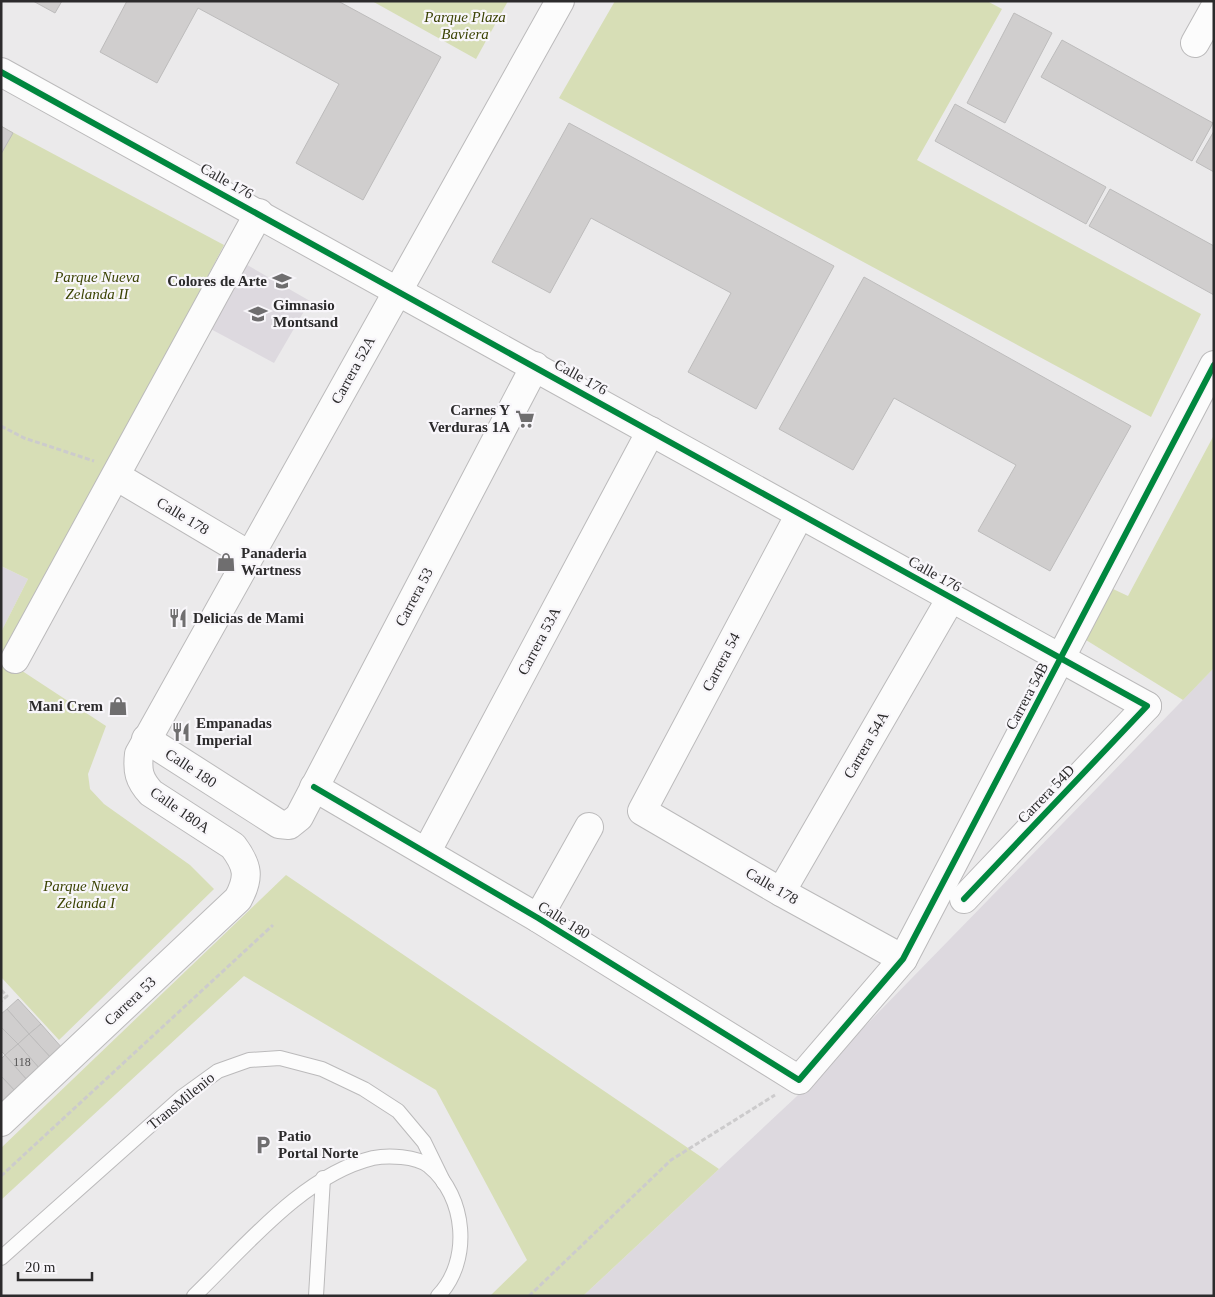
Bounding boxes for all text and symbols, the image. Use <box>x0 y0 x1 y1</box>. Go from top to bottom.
park label: Parque Plaza Baviera <box>423 9 506 42</box>
street label: Calle 176 <box>198 160 257 202</box>
park label: Parque Nueva Zelanda II <box>53 269 140 302</box>
school or university icon: Colores de Arte <box>271 270 293 292</box>
place label: Colores de Arte <box>167 273 267 289</box>
place label: Gimnasio Montsand <box>273 297 339 330</box>
school or university icon: Gimnasio Montsand <box>247 303 269 325</box>
street label: Carrera 52A <box>328 333 378 406</box>
street label: Calle 176 <box>552 356 611 398</box>
place label: Carnes Y Verduras 1A <box>428 402 510 435</box>
supermarket icon: Carnes Y Verduras 1A <box>514 408 536 430</box>
street label: Calle 178 <box>154 494 212 538</box>
place label: Panaderia Wartness <box>241 545 307 578</box>
shop icon: Panaderia Wartness <box>215 551 237 573</box>
street label: Calle 176 <box>906 553 965 595</box>
street label: Carrera 53 <box>392 565 436 629</box>
street label: Carrera 53A <box>514 604 564 678</box>
restaurant icon: Delicias de Mami <box>167 607 189 629</box>
place label: Delicias de Mami <box>193 610 304 626</box>
street label: Carrera 54 <box>699 630 743 694</box>
street label: Carrera 54B <box>1003 660 1051 732</box>
shop icon: Mani Crem <box>107 695 129 717</box>
place label: Mani Crem <box>29 698 103 714</box>
street label: Carrera 54A <box>840 709 892 781</box>
place label: Empanadas Imperial <box>196 715 272 748</box>
restaurant icon: Empanadas Imperial <box>170 721 192 743</box>
street label: Calle 180 <box>162 746 220 790</box>
street label: Carrera 54D <box>1014 762 1078 826</box>
street label: Calle 180A <box>147 784 213 836</box>
street label: Calle 178 <box>743 865 801 907</box>
park label: Parque Nueva Zelanda I <box>42 878 129 911</box>
street label: Calle 180 <box>535 898 593 942</box>
street label: Carrera 53 <box>101 973 159 1029</box>
house number: 118 <box>13 1055 31 1069</box>
street label: TransMilenio <box>144 1069 218 1133</box>
place label: Patio Portal Norte <box>278 1128 359 1161</box>
parking icon: Patio Portal Norte <box>252 1134 274 1156</box>
scale bar <box>18 1250 91 1282</box>
text: 20 m <box>25 1259 56 1275</box>

